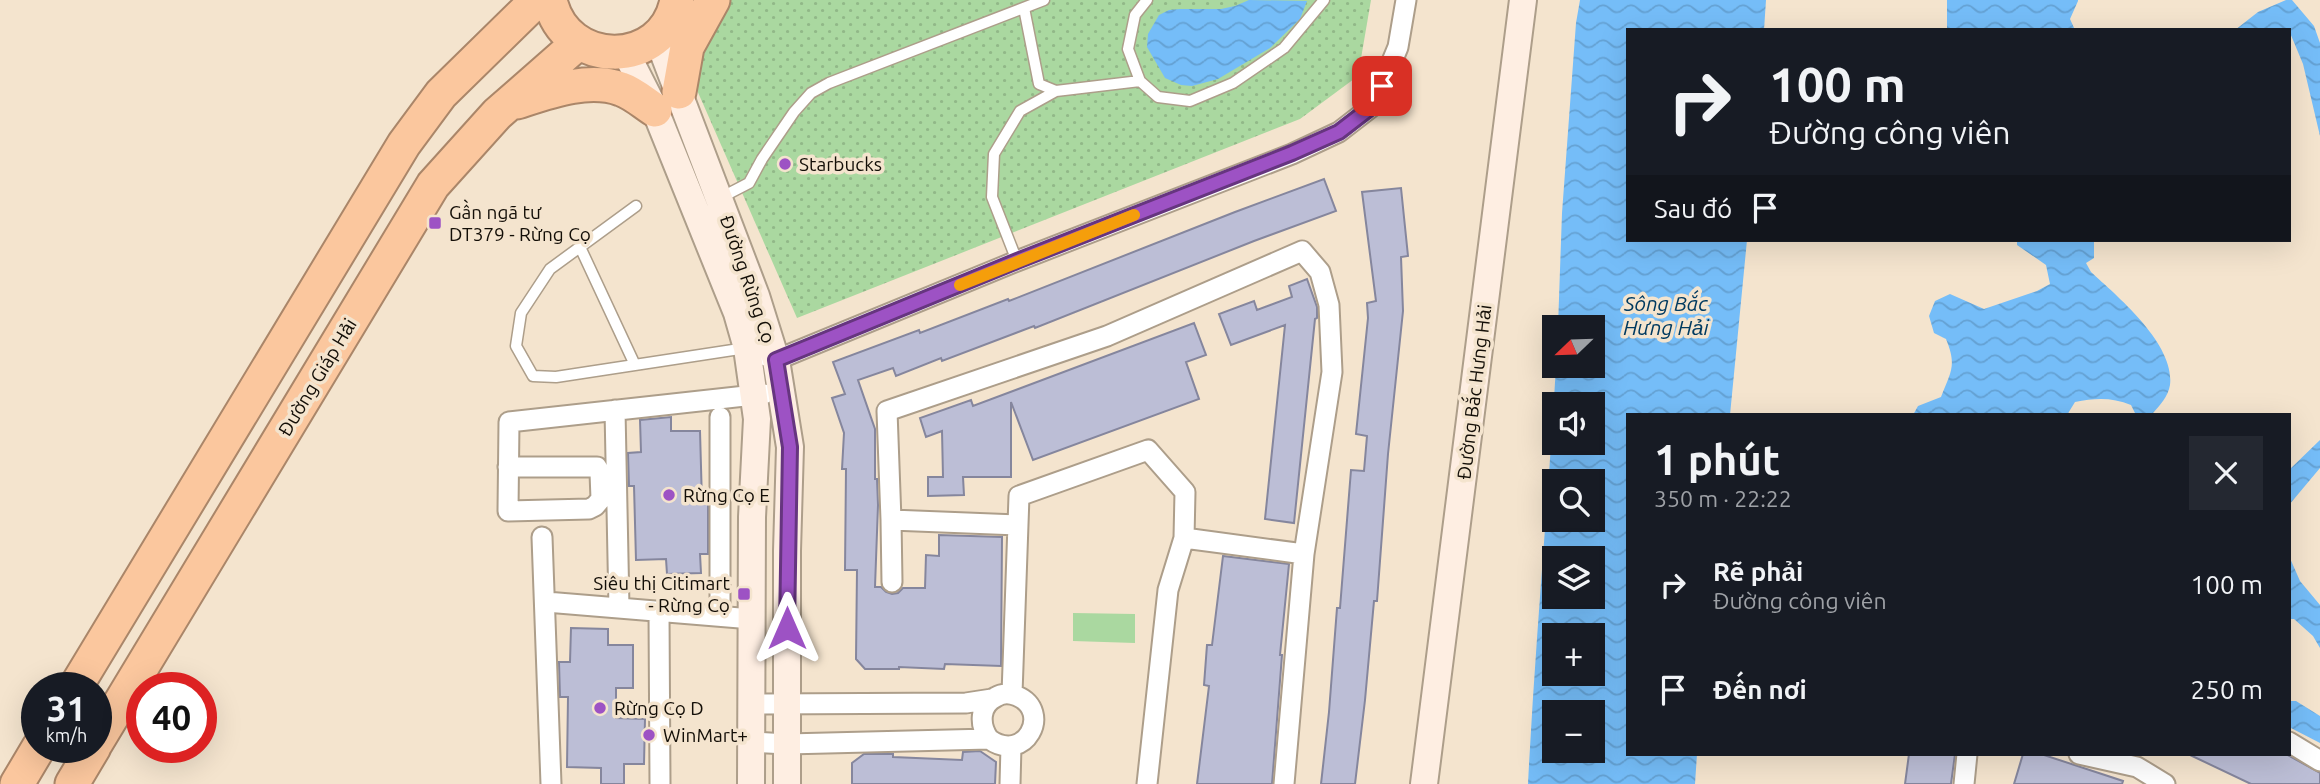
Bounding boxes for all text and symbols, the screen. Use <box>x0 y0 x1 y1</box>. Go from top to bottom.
pin <box>1352 56 1412 116</box>
icon: right <box>1654 56 1745 147</box>
text: 100 m <box>1769 56 1906 111</box>
icon: arrive <box>1363 67 1401 105</box>
text: Đường công viên <box>1769 114 2011 150</box>
place label: Starbucks <box>799 153 882 175</box>
marker: Starbucks <box>777 156 793 172</box>
icon: arrive <box>1746 189 1784 227</box>
text: Sau đó <box>1654 194 1732 223</box>
place label: Gần ngã tư DT379 - Rừng Cọ <box>449 199 591 245</box>
street label: Đường Rừng Cọ <box>716 212 780 346</box>
marker: Gần ngã tư DT379 - Rừng Cọ <box>427 215 443 231</box>
water label: Sông Bắc Hưng Hải <box>1623 289 1709 339</box>
street label: Đường Bắc Hưng Hải <box>1451 303 1496 481</box>
street label: Đường Giáp Hải <box>273 314 361 440</box>
north arrow <box>1542 315 1605 378</box>
map controls <box>1542 315 1605 763</box>
button: sound <box>1542 392 1605 455</box>
text: 1 phút <box>1654 436 1780 483</box>
button: close <box>2189 436 2263 510</box>
button: search <box>1542 469 1605 532</box>
place label: Rừng Cọ E <box>683 484 770 506</box>
text: 350 m · 22:22 <box>1654 486 1792 511</box>
marker: Rừng Cọ E <box>661 487 677 503</box>
button: layers <box>1542 546 1605 609</box>
text: Rẽ phải <box>1713 557 1803 586</box>
icon: right <box>1654 566 1692 604</box>
text: 100 m <box>2191 570 2263 599</box>
place label: Siêu thị Citimart - Rừng Cọ <box>593 572 731 616</box>
marker: Siêu thị Citimart - Rừng Cọ <box>736 586 752 602</box>
text: Đường công viên <box>1713 588 1887 613</box>
position arrow <box>750 591 824 665</box>
button: + <box>1542 623 1605 686</box>
icon: arrive <box>1654 671 1692 709</box>
speed limit sign: 40 <box>126 672 217 763</box>
text: Đến nơi <box>1713 675 1807 704</box>
text: 250 m <box>2191 675 2263 704</box>
text: 31 <box>47 688 86 728</box>
place label: Rừng Cọ D <box>614 697 704 719</box>
marker: Rừng Cọ D <box>592 700 608 716</box>
button: − <box>1542 700 1605 763</box>
place label: WinMart+ <box>663 724 748 746</box>
text: km/h <box>46 725 87 745</box>
marker: WinMart+ <box>641 727 657 743</box>

